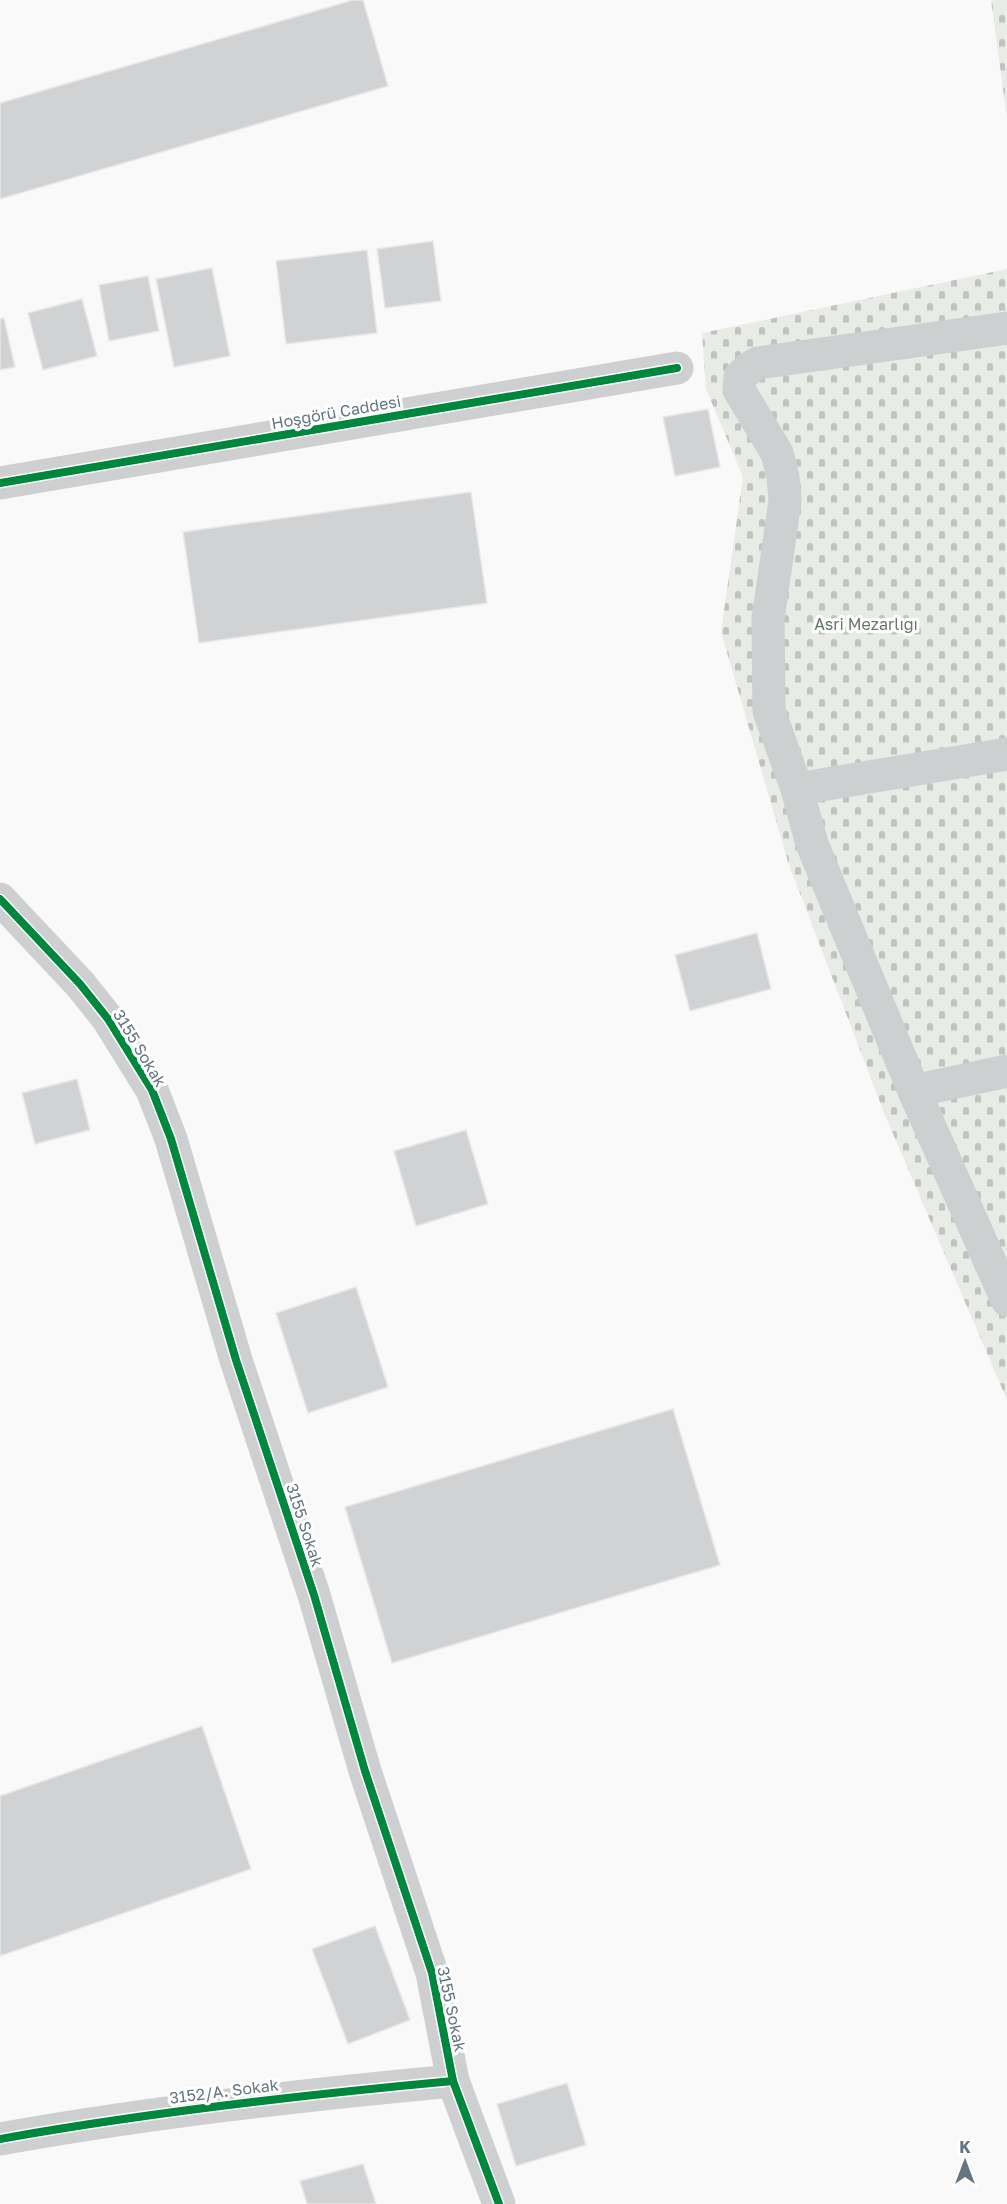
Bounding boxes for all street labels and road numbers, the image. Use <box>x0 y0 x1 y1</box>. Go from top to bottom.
street label: Hoşgörü Caddesi <box>270 391 402 433</box>
street label: 3155 Sokak <box>109 1006 171 1090</box>
street label: 3155 Sokak <box>282 1481 328 1569</box>
street label: 3155 Sokak <box>433 1965 471 2053</box>
street label: 3152/A. Sokak <box>168 2074 280 2108</box>

